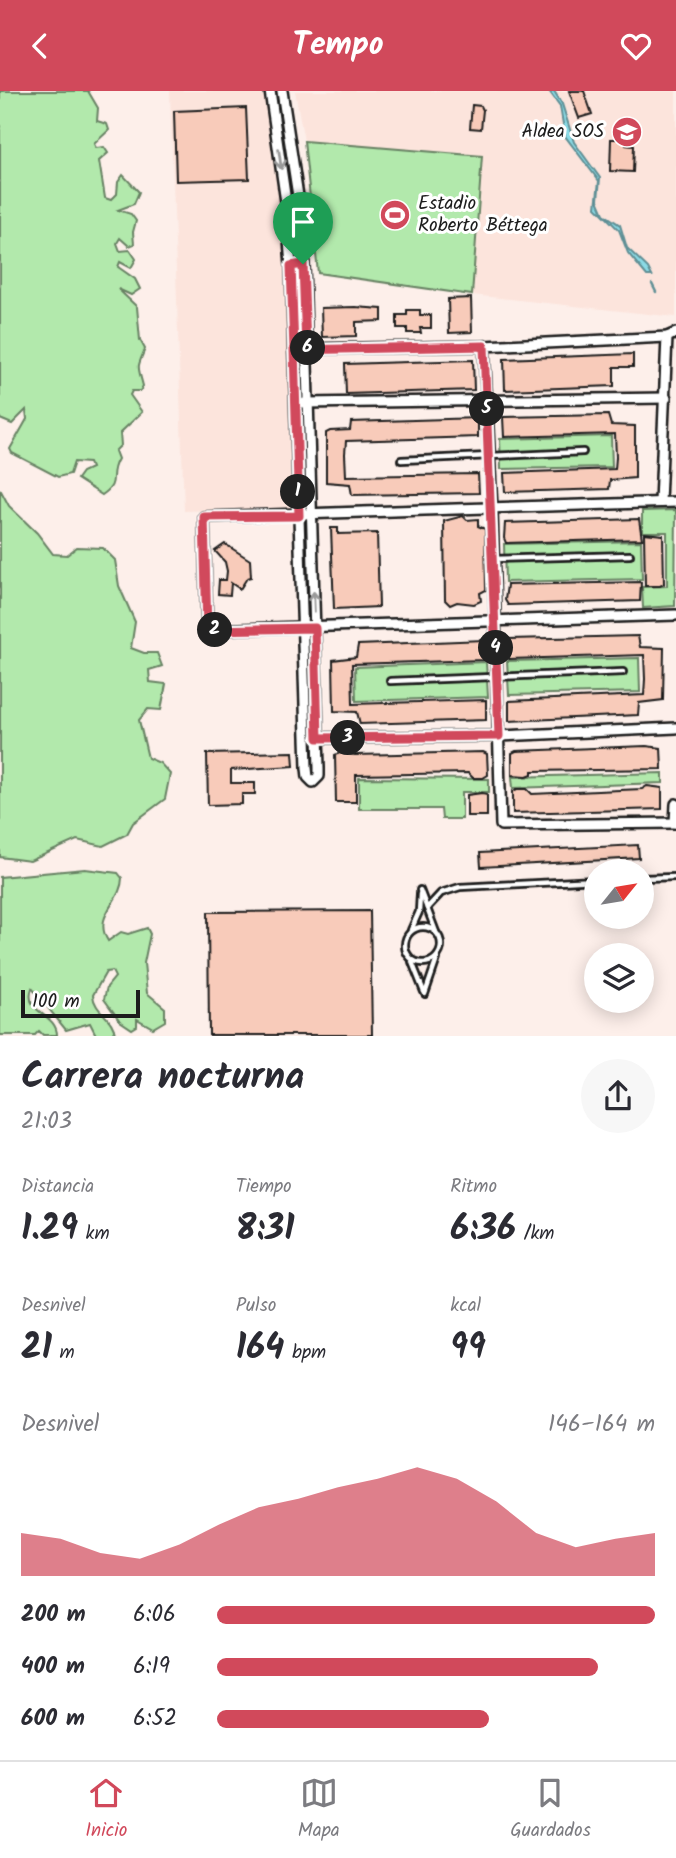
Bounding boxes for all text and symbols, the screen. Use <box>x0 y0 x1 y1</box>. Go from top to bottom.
text: Tempo <box>292 20 384 71</box>
icon: back <box>21 27 59 65</box>
icon: heart <box>617 27 655 65</box>
school or university icon: Aldea SOS <box>610 115 644 149</box>
place label: Aldea SOS <box>521 117 604 147</box>
one-way arrow <box>273 147 286 169</box>
place label: Estadio Roberto Béttega <box>418 189 548 241</box>
pin <box>273 192 333 264</box>
sports icon: Estadio Roberto Béttega <box>378 198 412 232</box>
icon: arrive <box>284 203 322 241</box>
pin: 6 <box>290 331 326 365</box>
text: 6 <box>302 332 313 362</box>
pin: 5 <box>470 391 504 427</box>
text: 5 <box>482 393 491 423</box>
pin: 1 <box>280 475 316 509</box>
text: 1 <box>295 476 300 506</box>
one-way arrow <box>307 590 320 613</box>
pin: 2 <box>198 613 232 647</box>
text: 2 <box>209 614 220 644</box>
pin: 4 <box>478 631 514 665</box>
text: 4 <box>490 632 501 662</box>
pin: 3 <box>330 721 366 755</box>
text: 3 <box>342 722 353 752</box>
north arrow <box>584 859 654 929</box>
map controls <box>584 859 654 1013</box>
button: layers <box>584 943 654 1013</box>
scale bar <box>21 987 140 1018</box>
text: 100 m <box>32 987 80 1017</box>
text: Carrera nocturna <box>21 1048 304 1108</box>
button: share <box>581 1059 655 1133</box>
text: 21:03 <box>21 1104 72 1140</box>
text: Distancia <box>21 1172 94 1202</box>
text: Tiempo <box>236 1172 292 1202</box>
text: Ritmo <box>450 1172 497 1202</box>
text: 1.29 <box>21 1202 78 1258</box>
text: 8:31 <box>236 1202 295 1258</box>
text: 6:36 <box>450 1202 516 1258</box>
text: km <box>78 1219 110 1249</box>
text: /km <box>516 1219 554 1249</box>
text: Desnivel <box>21 1291 86 1321</box>
text: Pulso <box>236 1291 276 1321</box>
text: kcal <box>450 1291 481 1321</box>
text: 21 <box>21 1321 52 1377</box>
text: 164 <box>236 1321 284 1377</box>
text: 99 <box>450 1321 486 1377</box>
text: m <box>52 1338 75 1368</box>
text: bpm <box>284 1338 326 1368</box>
text: Desnivel <box>21 1407 99 1443</box>
text: 146–164 m <box>548 1407 655 1443</box>
text: 200 m <box>21 1597 86 1633</box>
text: 6:06 <box>133 1597 176 1633</box>
text: 400 m <box>21 1649 85 1685</box>
text: 6:19 <box>133 1649 170 1685</box>
text: 600 m <box>21 1701 85 1737</box>
text: 6:52 <box>133 1701 177 1737</box>
tab: Inicio <box>85 1774 127 1846</box>
tab: Mapa <box>298 1774 340 1846</box>
tab: Guardados <box>510 1774 591 1846</box>

